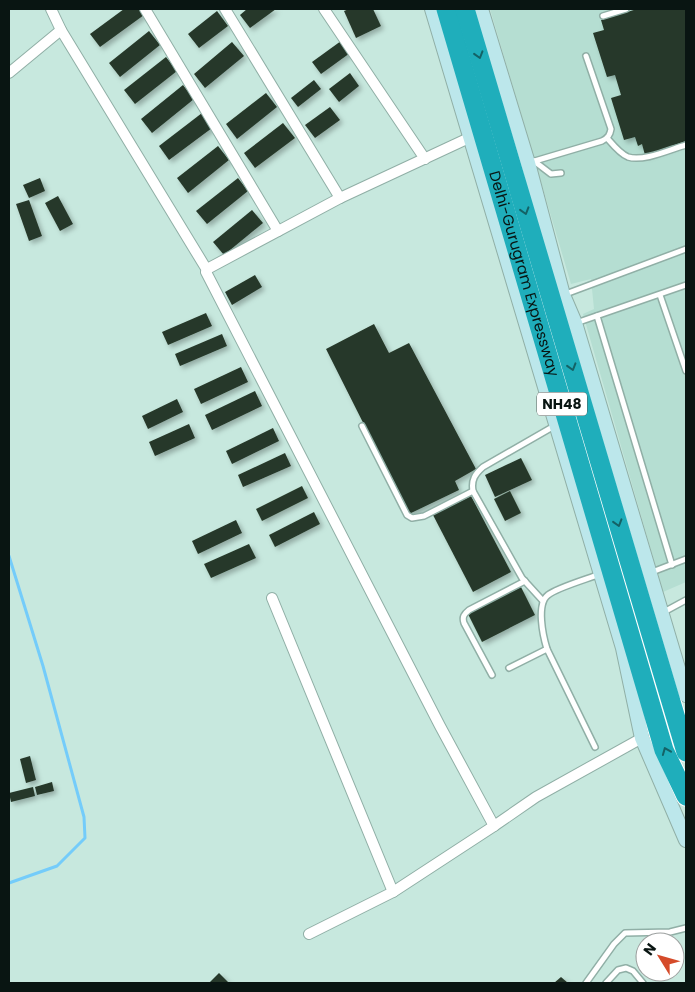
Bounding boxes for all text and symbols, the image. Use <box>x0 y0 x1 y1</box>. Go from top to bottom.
one-way arrow <box>473 51 483 59</box>
street label: Delhi-Gurugram Expressway <box>484 168 565 380</box>
one-way arrow <box>520 207 530 215</box>
one-way arrow <box>566 362 576 371</box>
road number: NH48 <box>537 392 587 416</box>
one-way arrow <box>613 518 623 526</box>
one-way arrow <box>661 748 671 756</box>
north arrow <box>635 932 685 982</box>
text: N <box>638 939 661 959</box>

